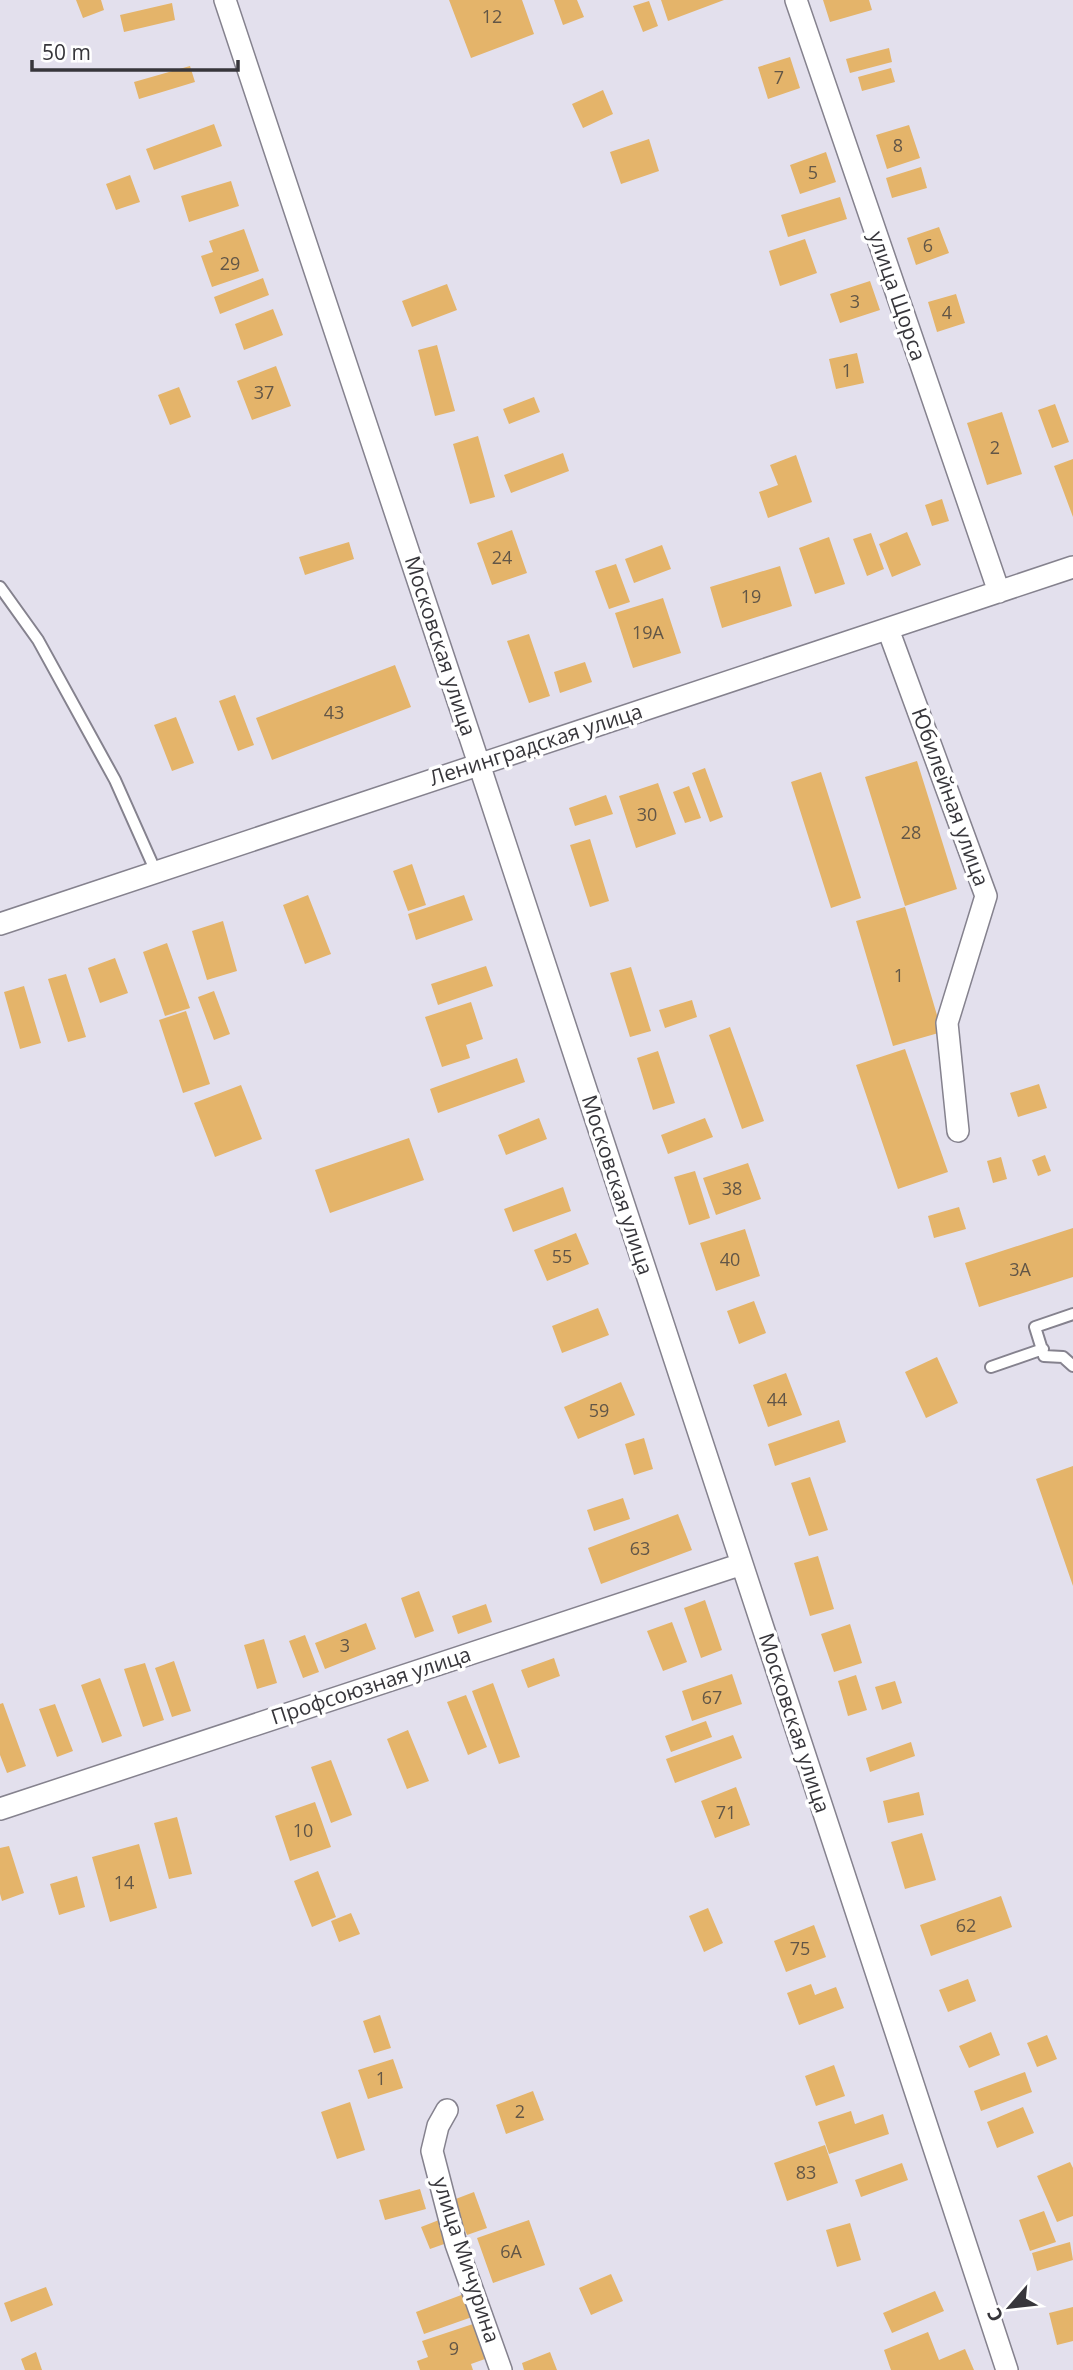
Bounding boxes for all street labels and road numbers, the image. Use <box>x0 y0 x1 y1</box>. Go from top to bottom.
street label: улица Щорса <box>863 227 933 364</box>
street label: Московская улица <box>399 552 483 739</box>
street label: Ленинградская улица <box>426 696 646 792</box>
street label: Юбилейная улица <box>906 704 996 890</box>
street label: Московская улица <box>576 1091 660 1278</box>
street label: Московская улица <box>753 1629 837 1816</box>
street label: Профсоюзная улица <box>267 1639 474 1731</box>
street label: улица Мичурина <box>427 2173 507 2346</box>

